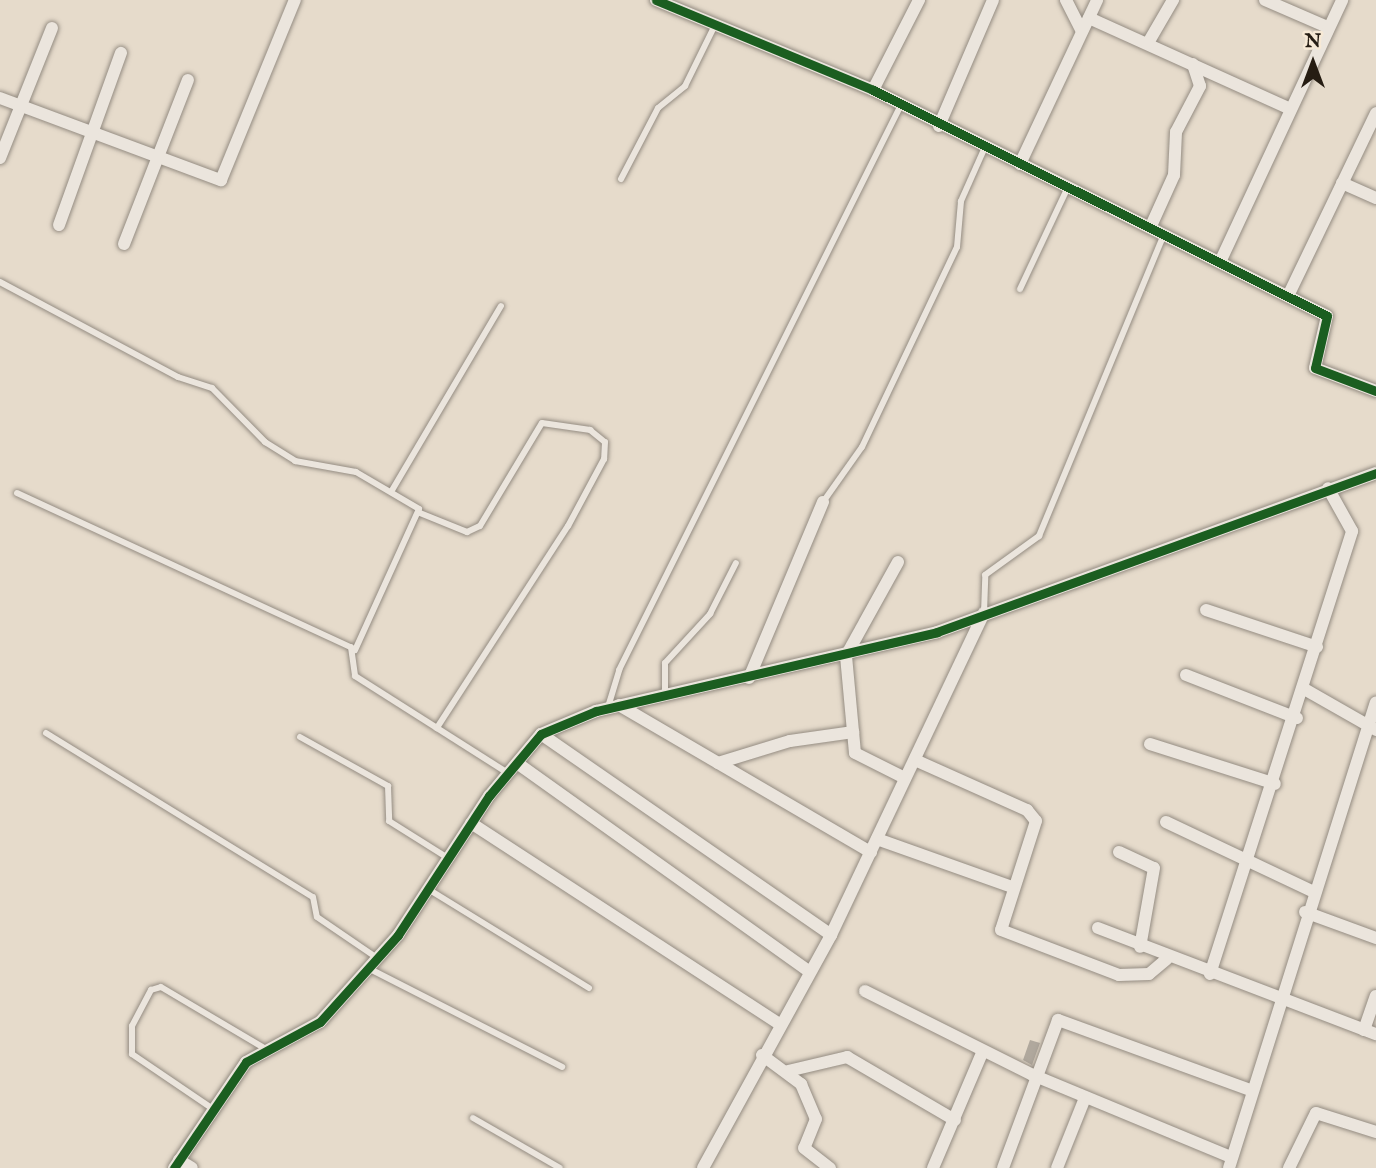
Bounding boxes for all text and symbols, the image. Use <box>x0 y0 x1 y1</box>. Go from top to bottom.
north arrow <box>1278 28 1348 98</box>
text: N <box>1305 30 1321 54</box>

